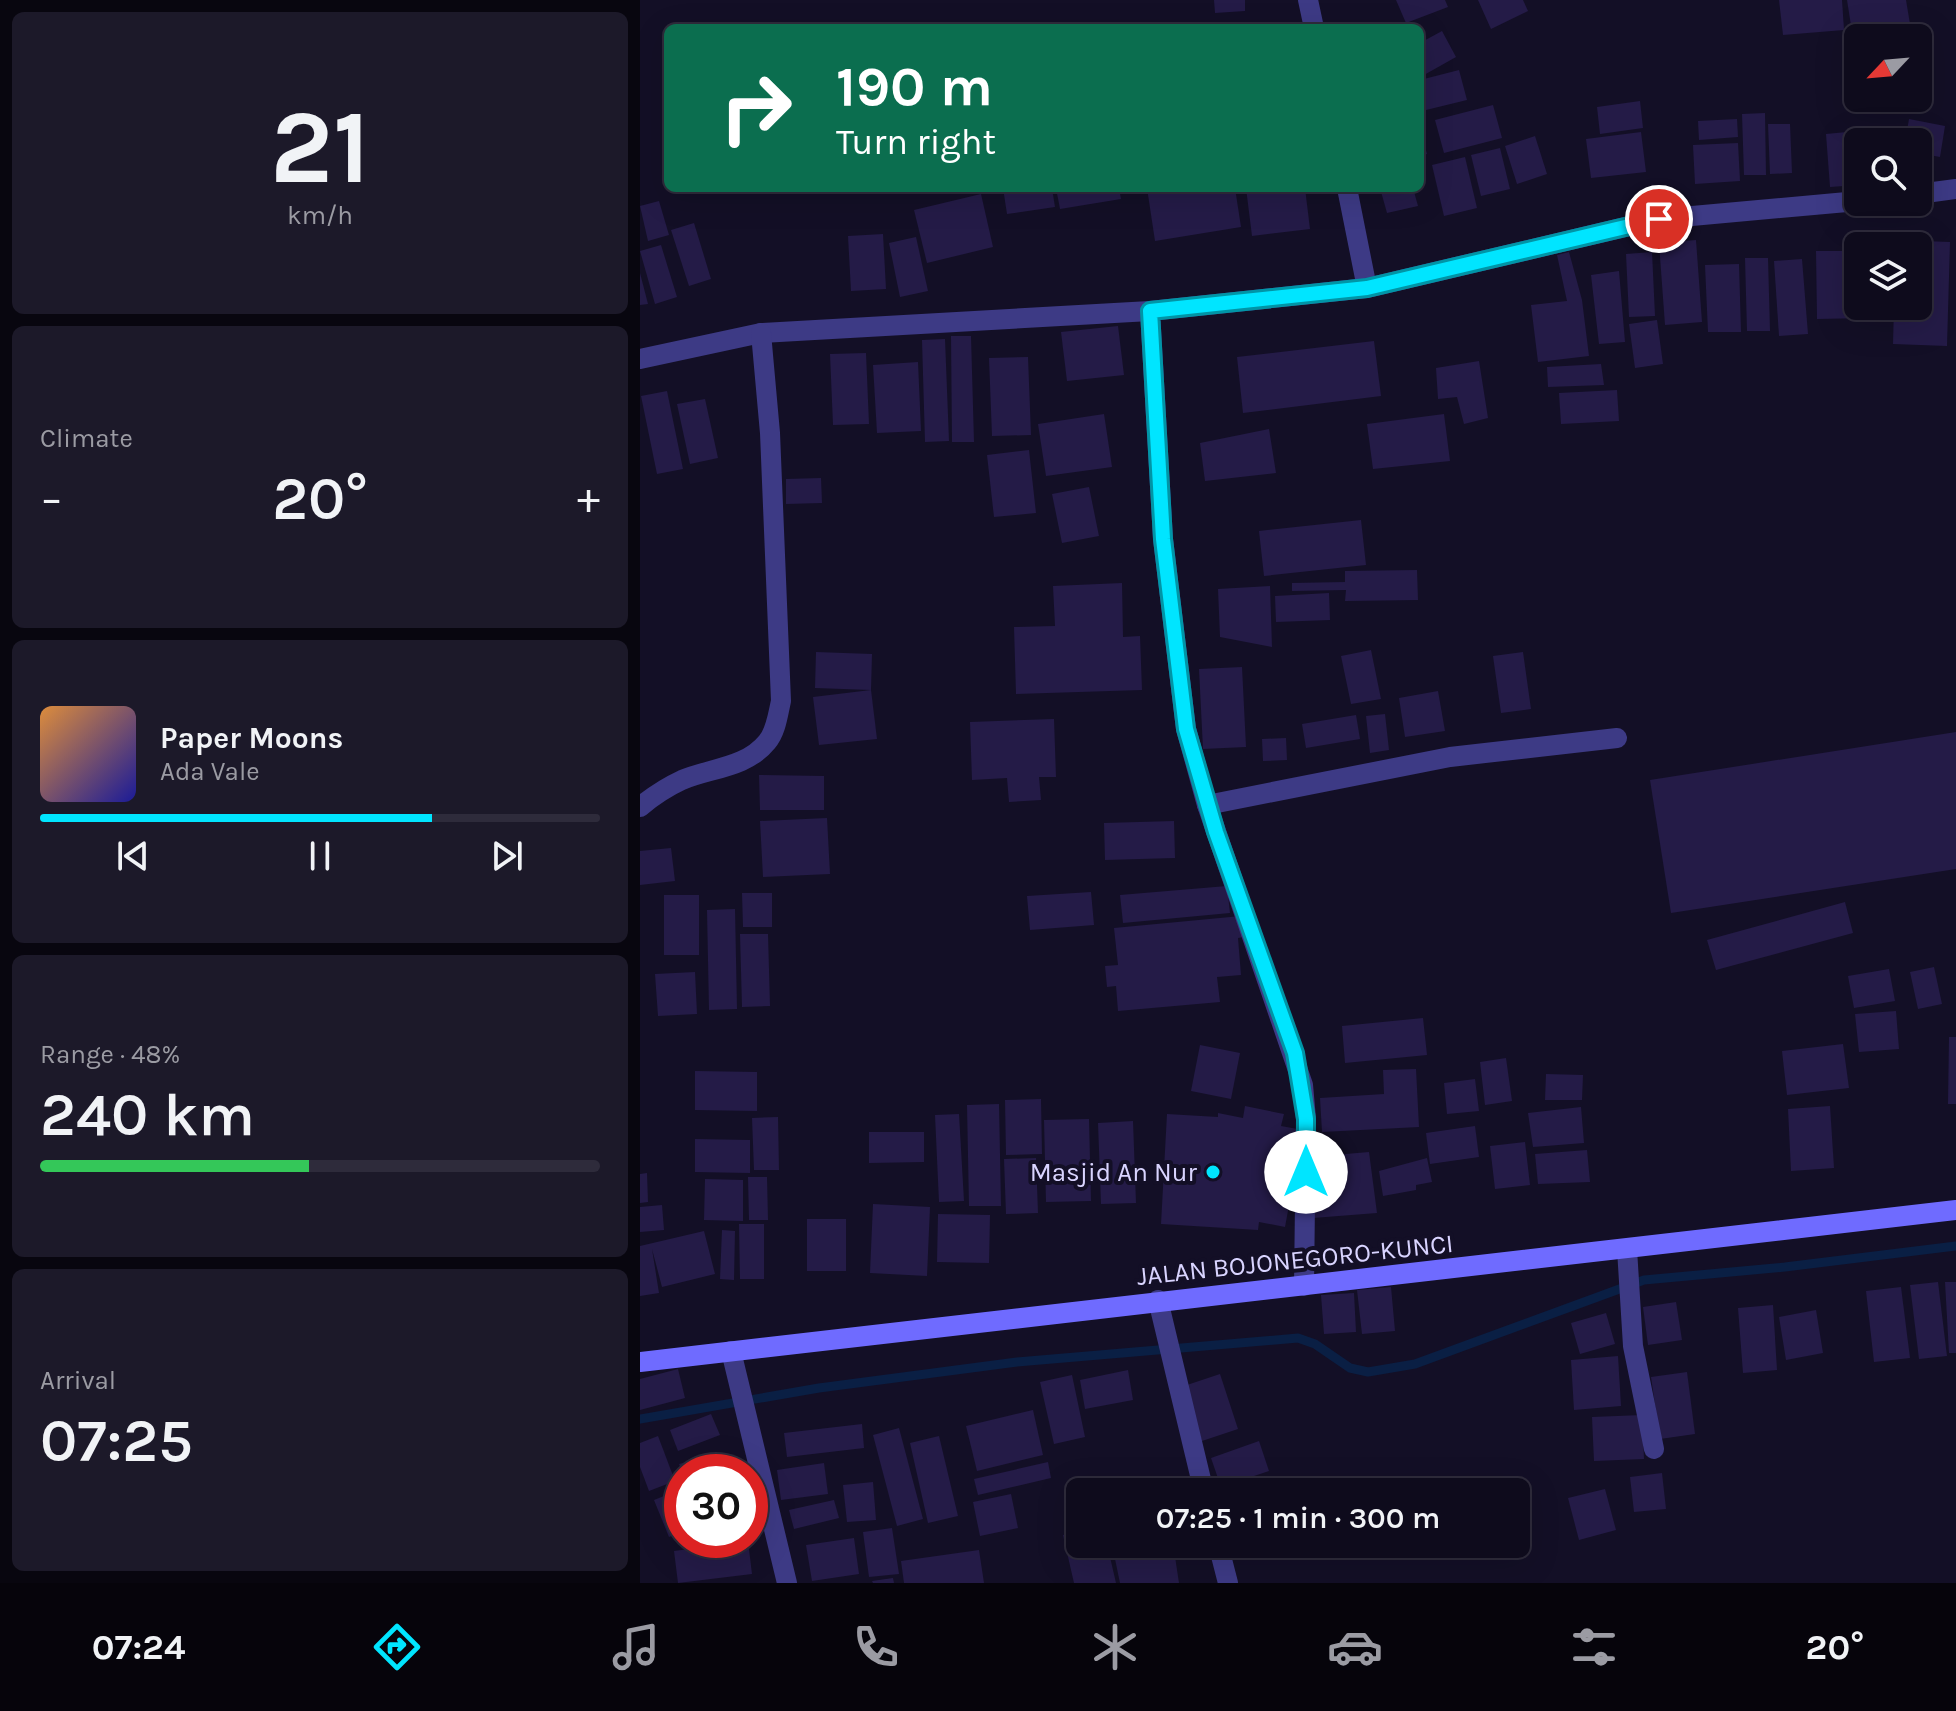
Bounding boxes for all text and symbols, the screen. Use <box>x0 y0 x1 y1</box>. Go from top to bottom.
north arrow <box>1844 24 1932 112</box>
map controls <box>1844 24 1932 320</box>
text: 190 m <box>836 54 993 119</box>
icon: right <box>704 56 808 160</box>
text: 21 <box>270 87 370 208</box>
text: Turn right <box>836 121 996 163</box>
button: search <box>1844 128 1932 216</box>
pin <box>1625 185 1693 253</box>
icon: arrive <box>1637 197 1681 241</box>
text: km/h <box>287 200 353 231</box>
button: layers <box>1844 232 1932 320</box>
text: Climate <box>40 423 133 454</box>
text: 20° <box>272 464 368 534</box>
text: − <box>40 473 63 524</box>
text: + <box>577 473 600 524</box>
text: Paper Moons <box>160 720 343 756</box>
text: Ada Vale <box>160 756 260 787</box>
icon: previous <box>111 834 155 878</box>
icon: pause <box>298 834 342 878</box>
icon: next <box>485 834 529 878</box>
text: Range · 48% <box>40 1039 180 1070</box>
text: 240 km <box>40 1080 255 1150</box>
position arrow <box>1264 1130 1348 1214</box>
place label: Masjid An Nur <box>1030 1157 1198 1188</box>
marker: Masjid An Nur <box>1204 1163 1222 1181</box>
street label: JALAN BOJONEGORO-KUNCI <box>1135 1228 1455 1292</box>
text: Arrival <box>40 1365 116 1396</box>
text: 07:25 <box>40 1406 193 1476</box>
speed limit sign: 30 <box>664 1454 768 1558</box>
text: 07:25 · 1 min · 300 m <box>1156 1500 1440 1536</box>
icon: directions <box>369 1619 425 1675</box>
icon: music <box>608 1619 664 1675</box>
icon: phone <box>848 1619 904 1675</box>
icon: climate <box>1087 1619 1143 1675</box>
icon: car <box>1327 1619 1383 1675</box>
icon: filters <box>1566 1619 1622 1675</box>
text: 07:24 <box>92 1626 185 1668</box>
text: 20° <box>1806 1626 1864 1668</box>

